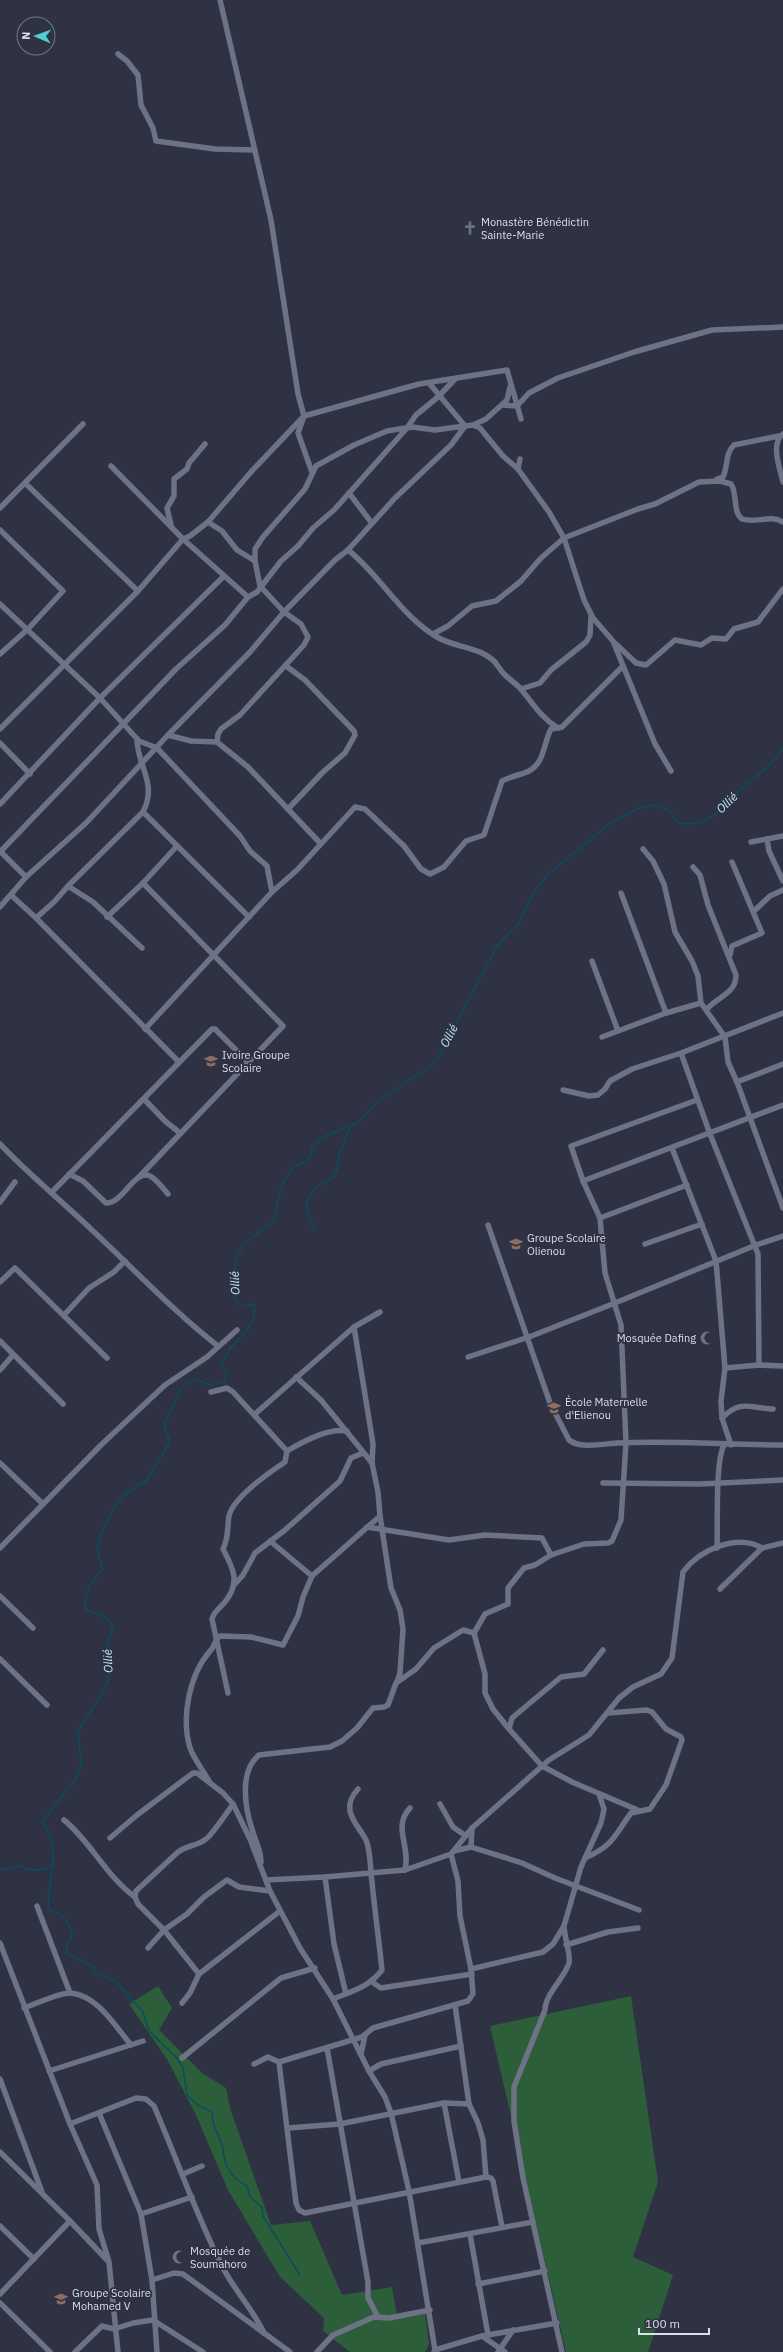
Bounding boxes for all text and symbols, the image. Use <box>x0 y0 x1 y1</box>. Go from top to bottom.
north arrow <box>16 16 56 56</box>
text: N <box>19 31 33 40</box>
place label: Monastère Bénédictin Sainte-Marie <box>481 215 589 242</box>
church icon: Monastère Bénédictin Sainte-Marie <box>462 220 478 236</box>
water label: Ollié <box>713 789 740 816</box>
water label: Ollié <box>436 1022 461 1050</box>
place label: Ivoire Groupe Scolaire <box>222 1048 290 1075</box>
school or university icon: Ivoire Groupe Scolaire <box>203 1053 219 1069</box>
place label: Groupe Scolaire Olienou <box>527 1231 606 1258</box>
school or university icon: Groupe Scolaire Olienou <box>508 1236 524 1252</box>
water label: Ollié <box>227 1271 242 1295</box>
mosque icon: Mosquée Dafing <box>699 1330 715 1346</box>
place label: Mosquée Dafing <box>617 1331 696 1345</box>
place label: École Maternelle d'Elienou <box>565 1395 648 1422</box>
school or university icon: École Maternelle d'Elienou <box>546 1400 562 1416</box>
water label: Ollié <box>100 1649 115 1673</box>
place label: Mosquée de Soumahoro <box>190 2244 250 2271</box>
mosque icon: Mosquée de Soumahoro <box>171 2249 187 2265</box>
place label: Groupe Scolaire Mohamed V <box>72 2286 151 2313</box>
school or university icon: Groupe Scolaire Mohamed V <box>53 2291 69 2307</box>
scale bar <box>639 2310 709 2336</box>
text: 100 m <box>645 2316 680 2331</box>

